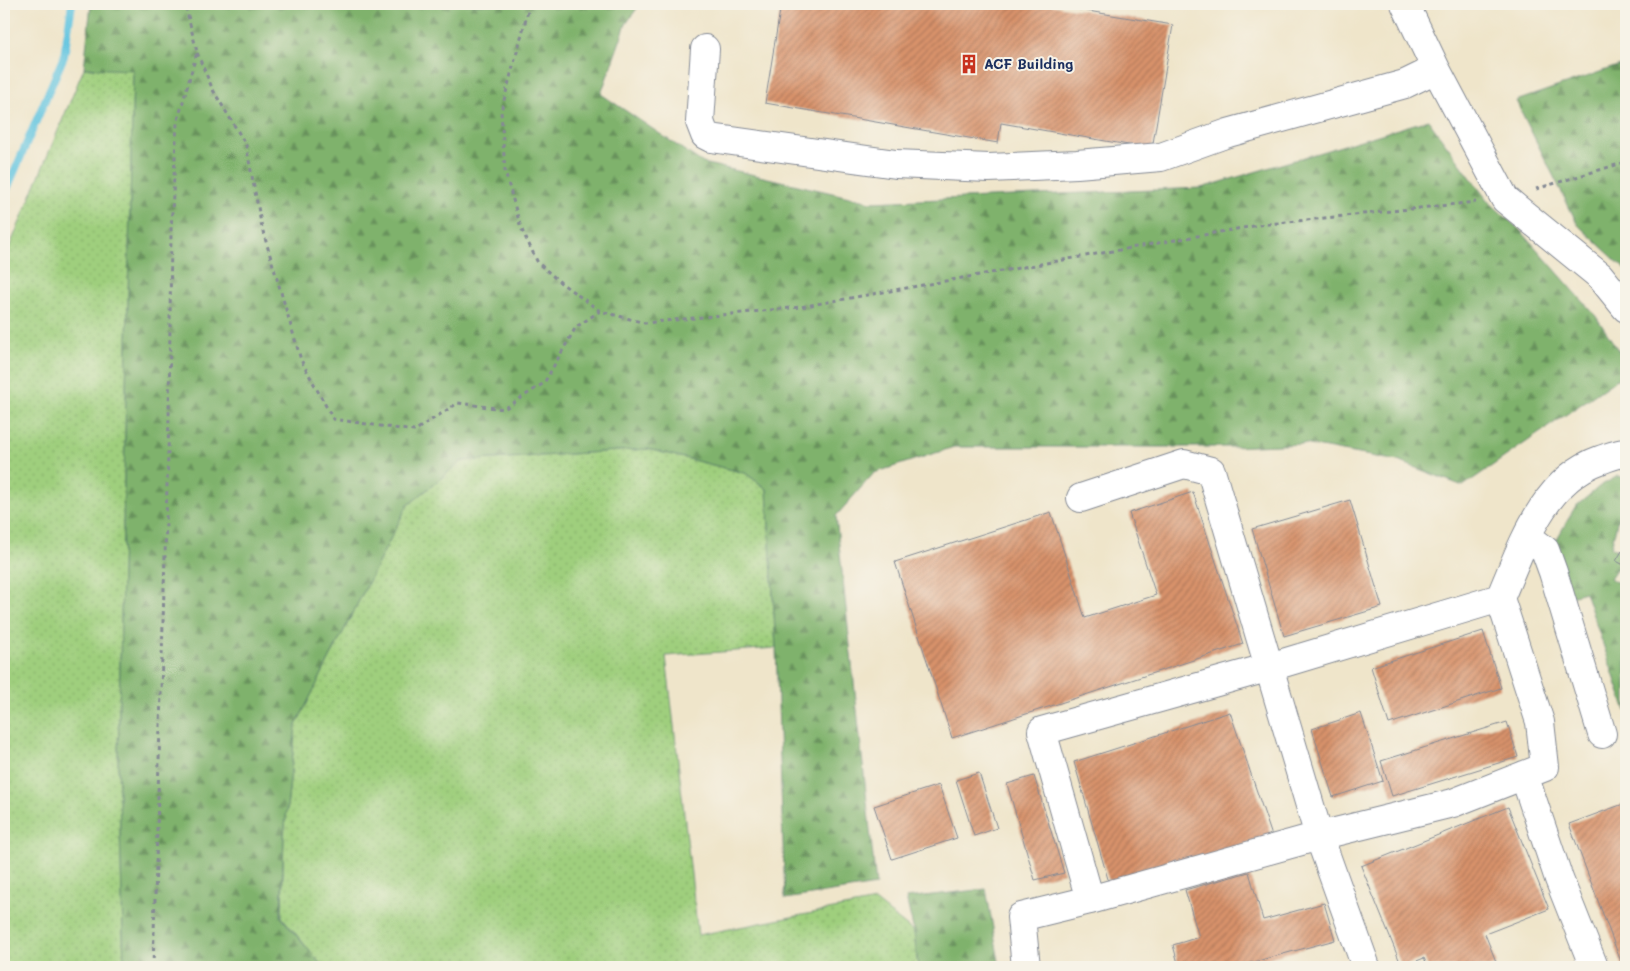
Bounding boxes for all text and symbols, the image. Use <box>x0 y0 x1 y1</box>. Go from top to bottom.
building icon: ACF Building <box>958 53 980 75</box>
place label: ACF Building <box>984 54 1073 73</box>

